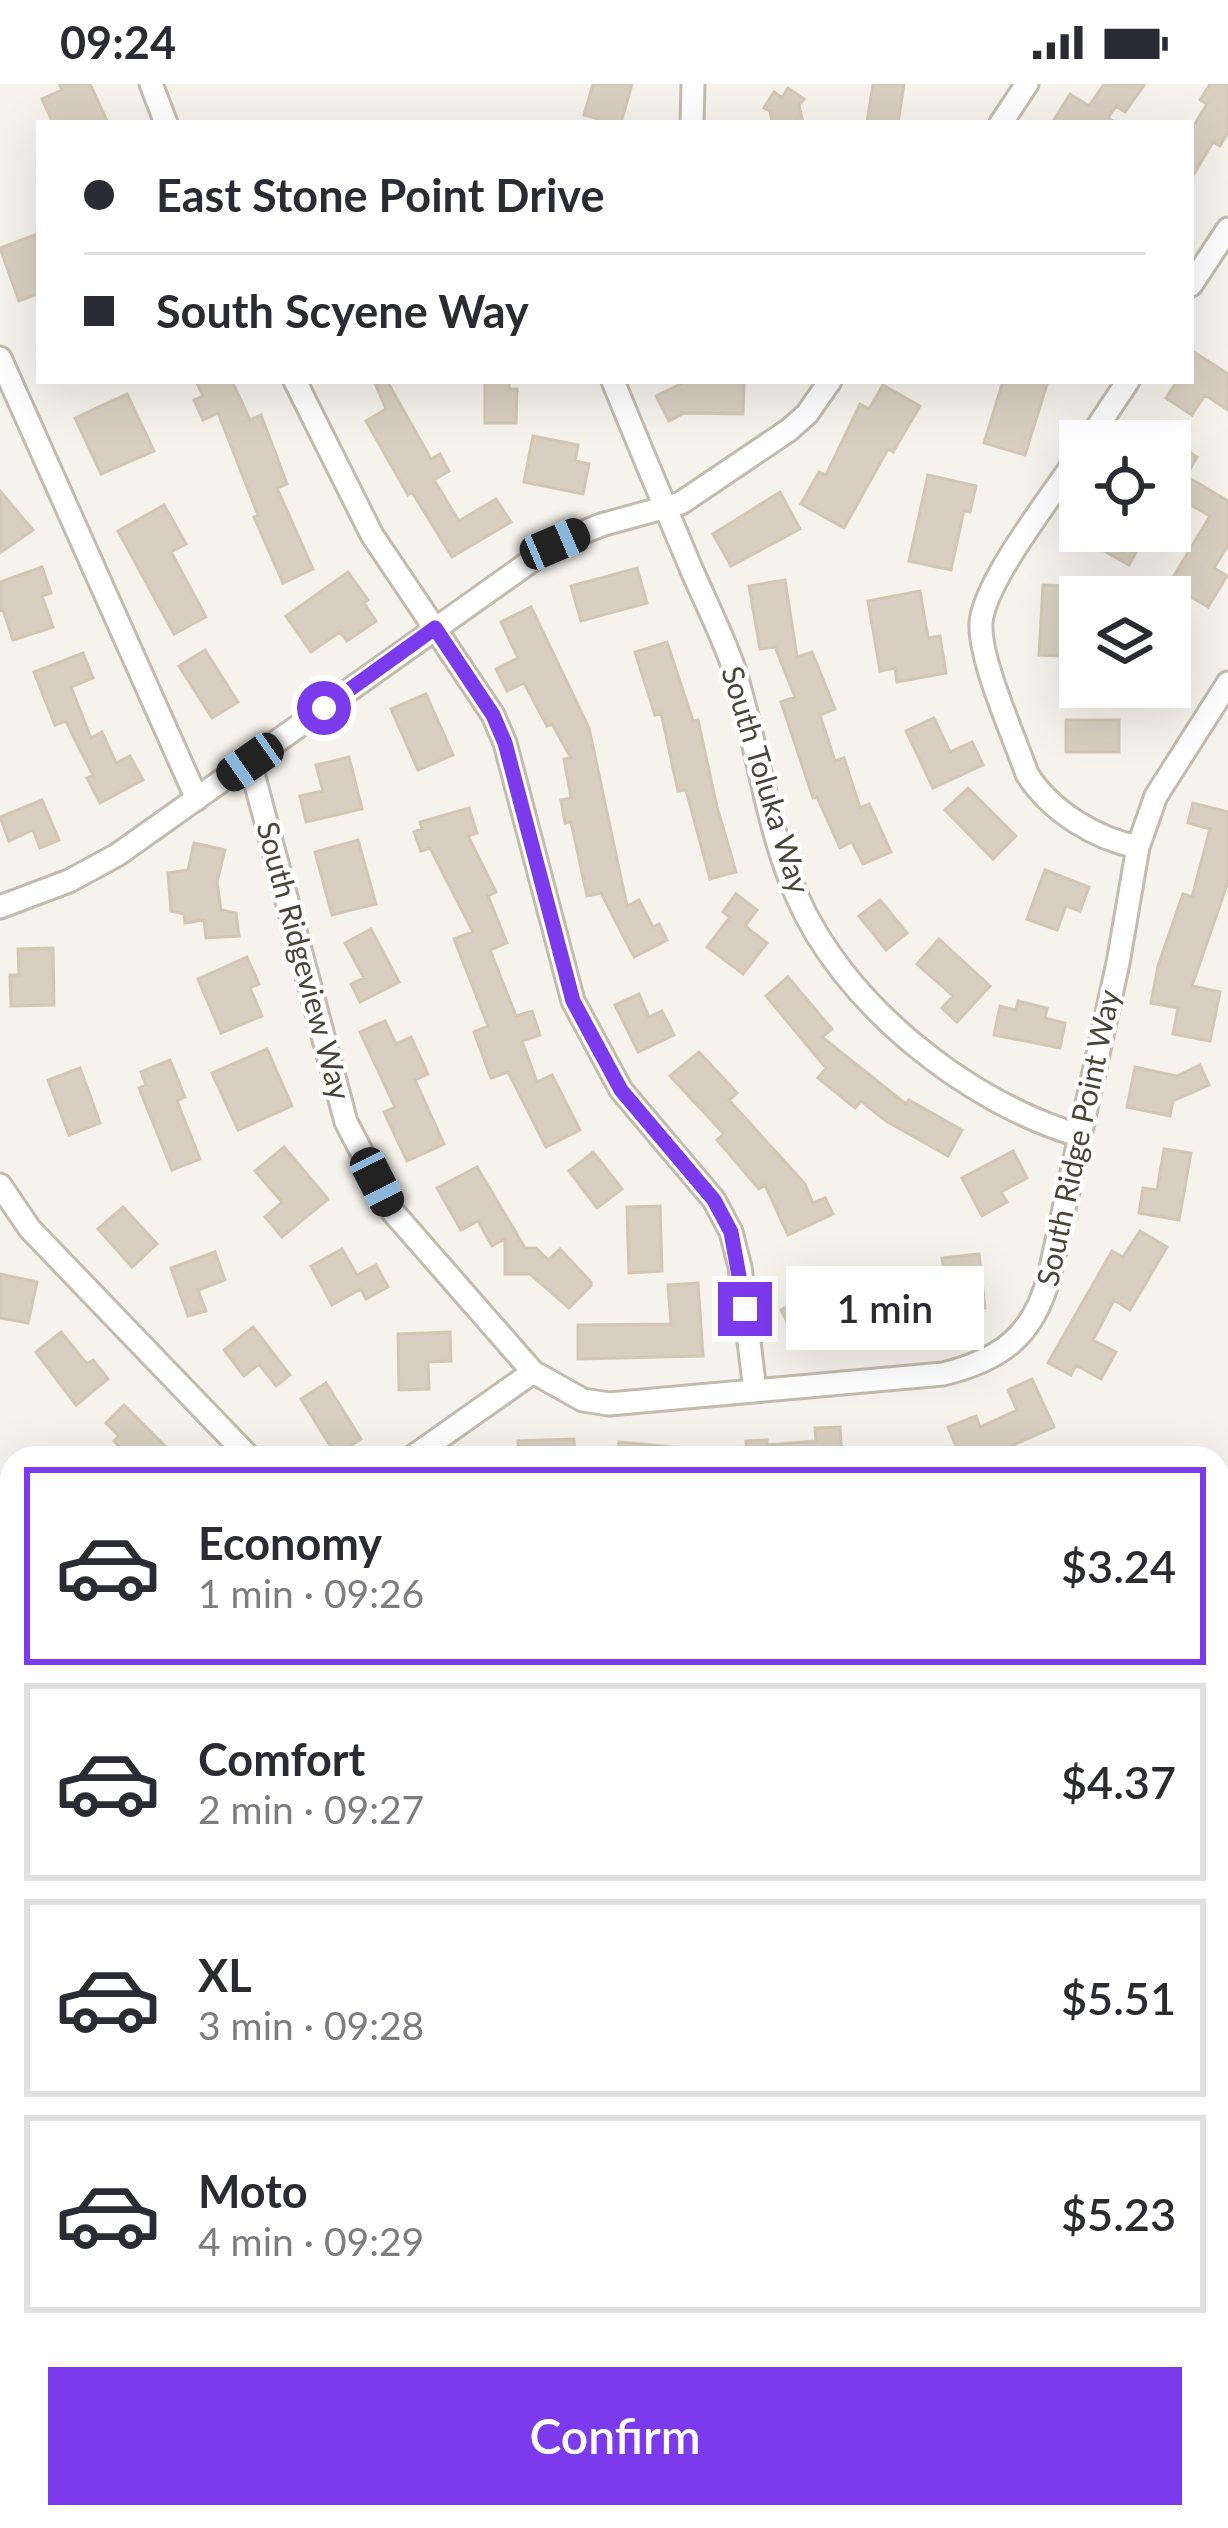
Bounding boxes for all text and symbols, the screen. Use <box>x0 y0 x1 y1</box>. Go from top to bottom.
text: 09:24 <box>60 15 176 69</box>
text: East Stone Point Drive <box>156 168 604 222</box>
text: South Scyene Way <box>156 284 529 338</box>
map controls <box>1059 420 1191 708</box>
button: locate <box>1059 420 1191 552</box>
car <box>515 513 595 575</box>
button: layers <box>1059 576 1191 708</box>
street label: South Toluka Way <box>715 661 819 898</box>
route start <box>297 681 351 735</box>
car <box>210 727 290 797</box>
street label: South Ridgeview Way <box>250 817 360 1104</box>
street label: South Ridge Point Way <box>1028 986 1126 1289</box>
car <box>345 1142 409 1222</box>
callout: 1 min <box>787 1267 985 1351</box>
route end <box>718 1282 772 1336</box>
text: 1 min <box>837 1285 933 1331</box>
icon: car <box>54 1512 162 1620</box>
text: Economy <box>198 1516 382 1570</box>
text: $3.24 <box>1061 1539 1176 1593</box>
text: 1 min · 09:26 <box>198 1570 424 1616</box>
icon: car <box>54 1728 162 1836</box>
text: Comfort <box>198 1732 365 1786</box>
text: $4.37 <box>1061 1755 1176 1809</box>
text: 2 min · 09:27 <box>198 1786 424 1832</box>
icon: car <box>54 1944 162 2052</box>
text: XL <box>198 1948 252 2002</box>
text: $5.51 <box>1061 1971 1176 2025</box>
text: 3 min · 09:28 <box>198 2002 424 2048</box>
icon: car <box>54 2160 162 2268</box>
text: Moto <box>198 2164 308 2218</box>
text: $5.23 <box>1061 2187 1176 2241</box>
text: 4 min · 09:29 <box>198 2218 424 2264</box>
button: Confirm <box>48 2367 1182 2505</box>

